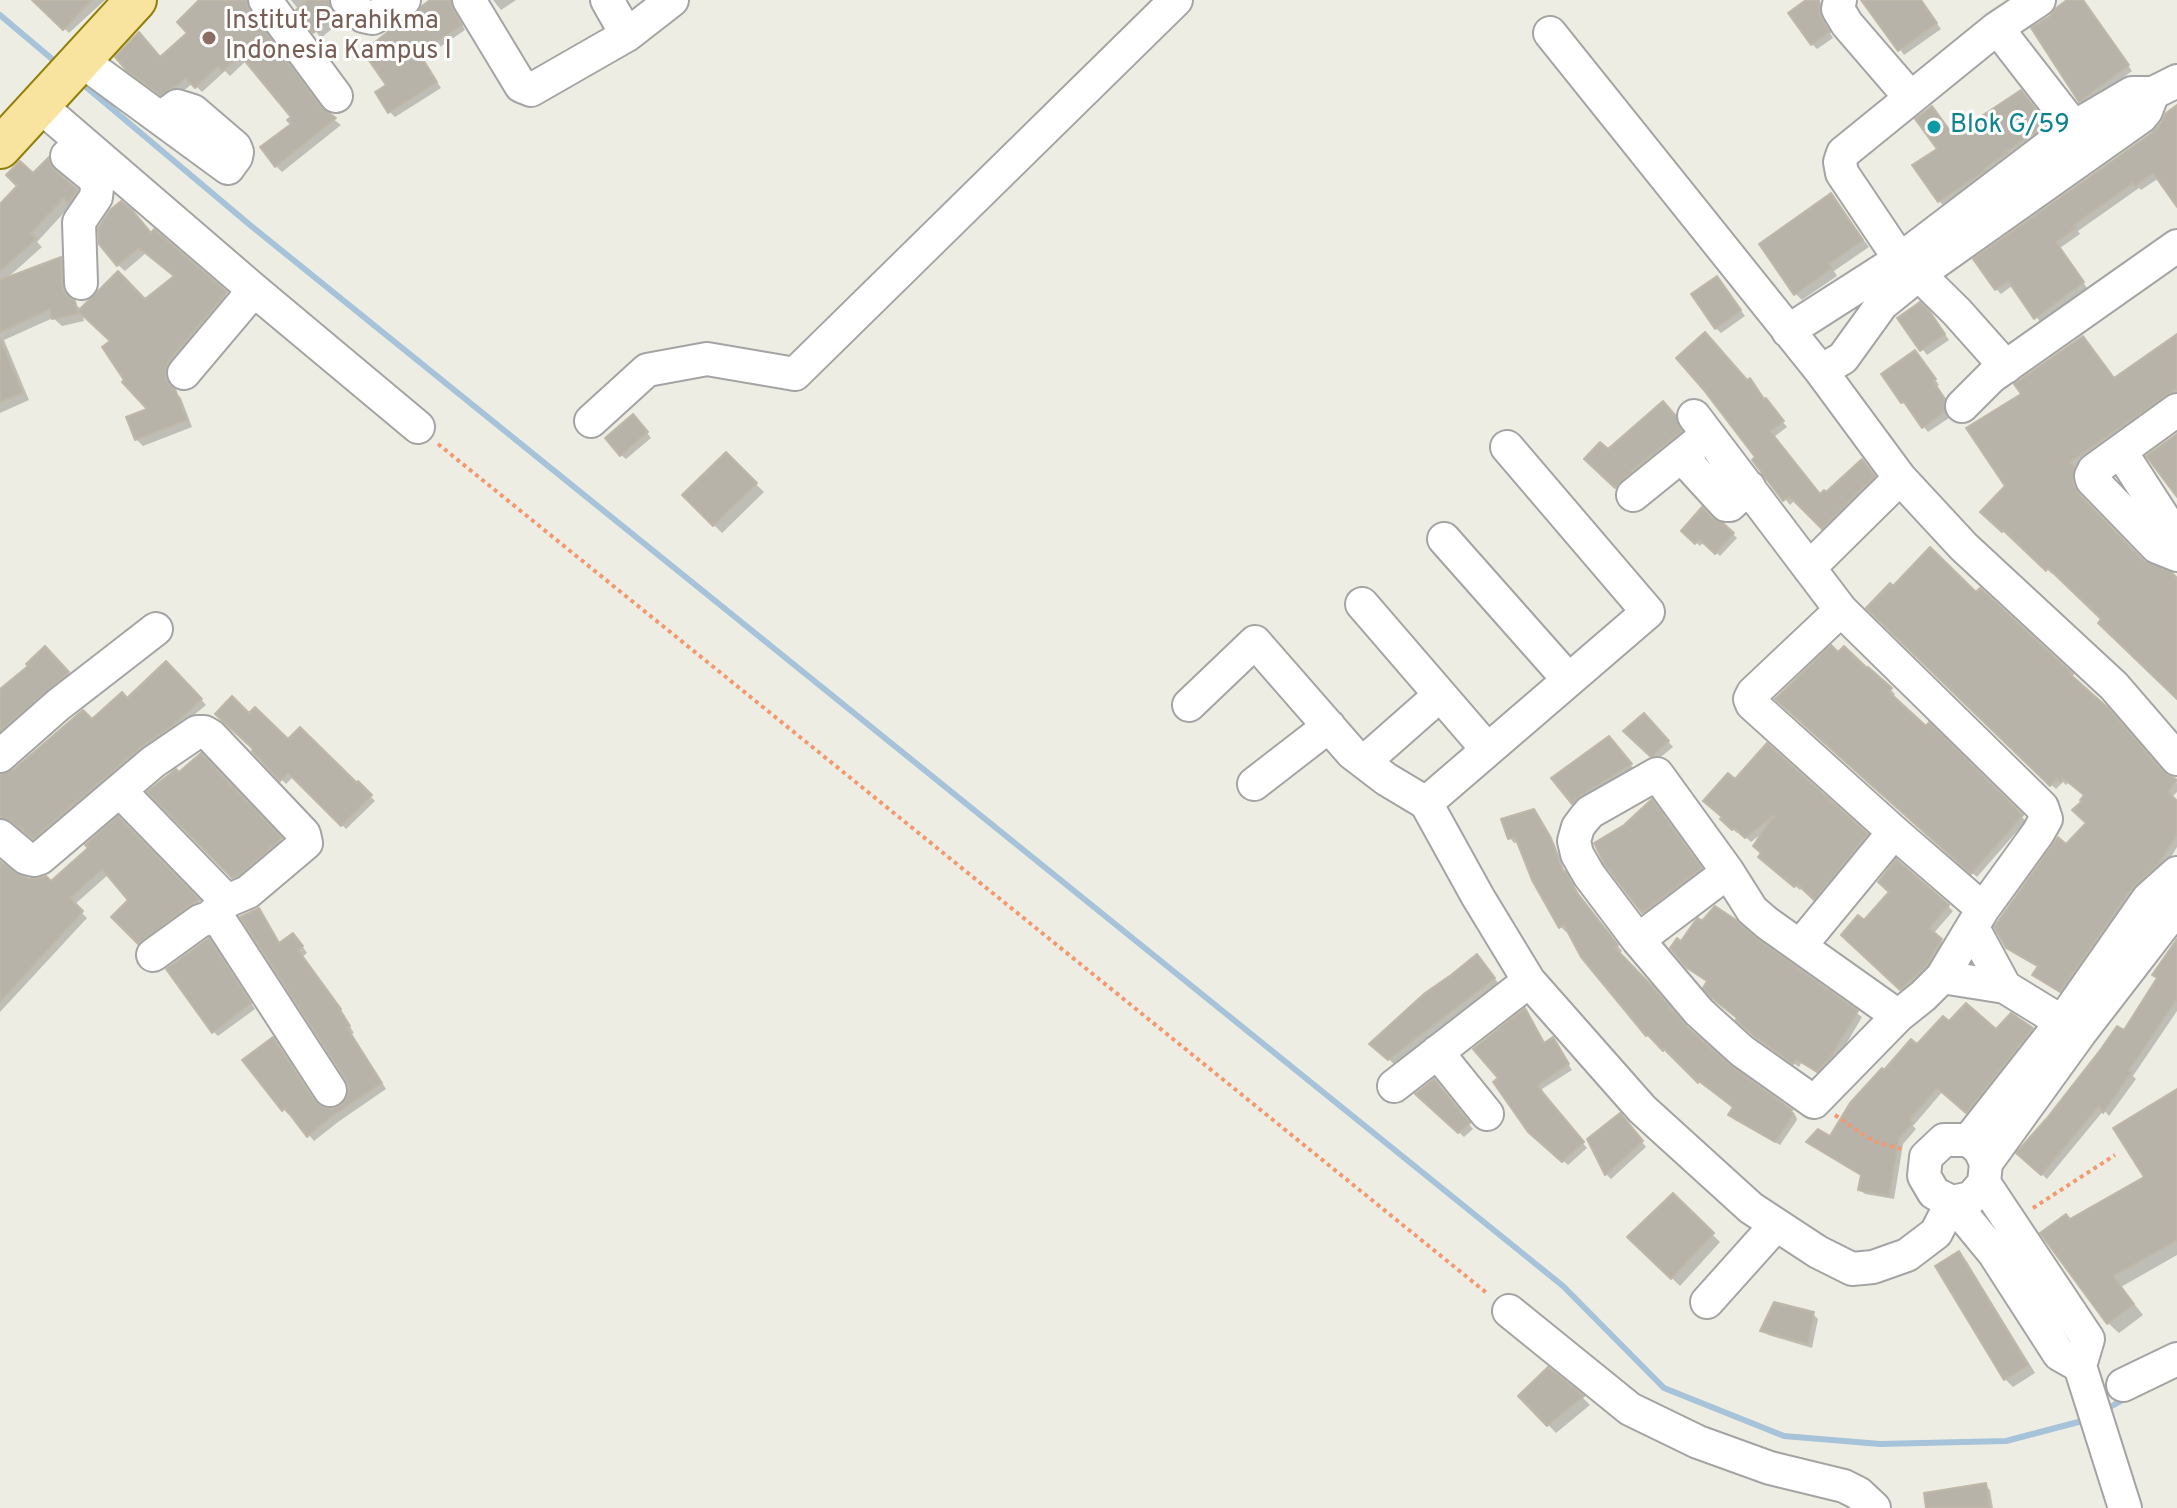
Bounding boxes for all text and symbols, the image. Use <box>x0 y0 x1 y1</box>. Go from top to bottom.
place label: Institut Parahikma Indonesia Kampus I <box>225 7 452 68</box>
marker: Institut Parahikma Indonesia Kampus I <box>200 29 218 47</box>
place label: Blok G/59 <box>1950 111 2070 143</box>
marker: Blok G/59 <box>1925 118 1943 136</box>

